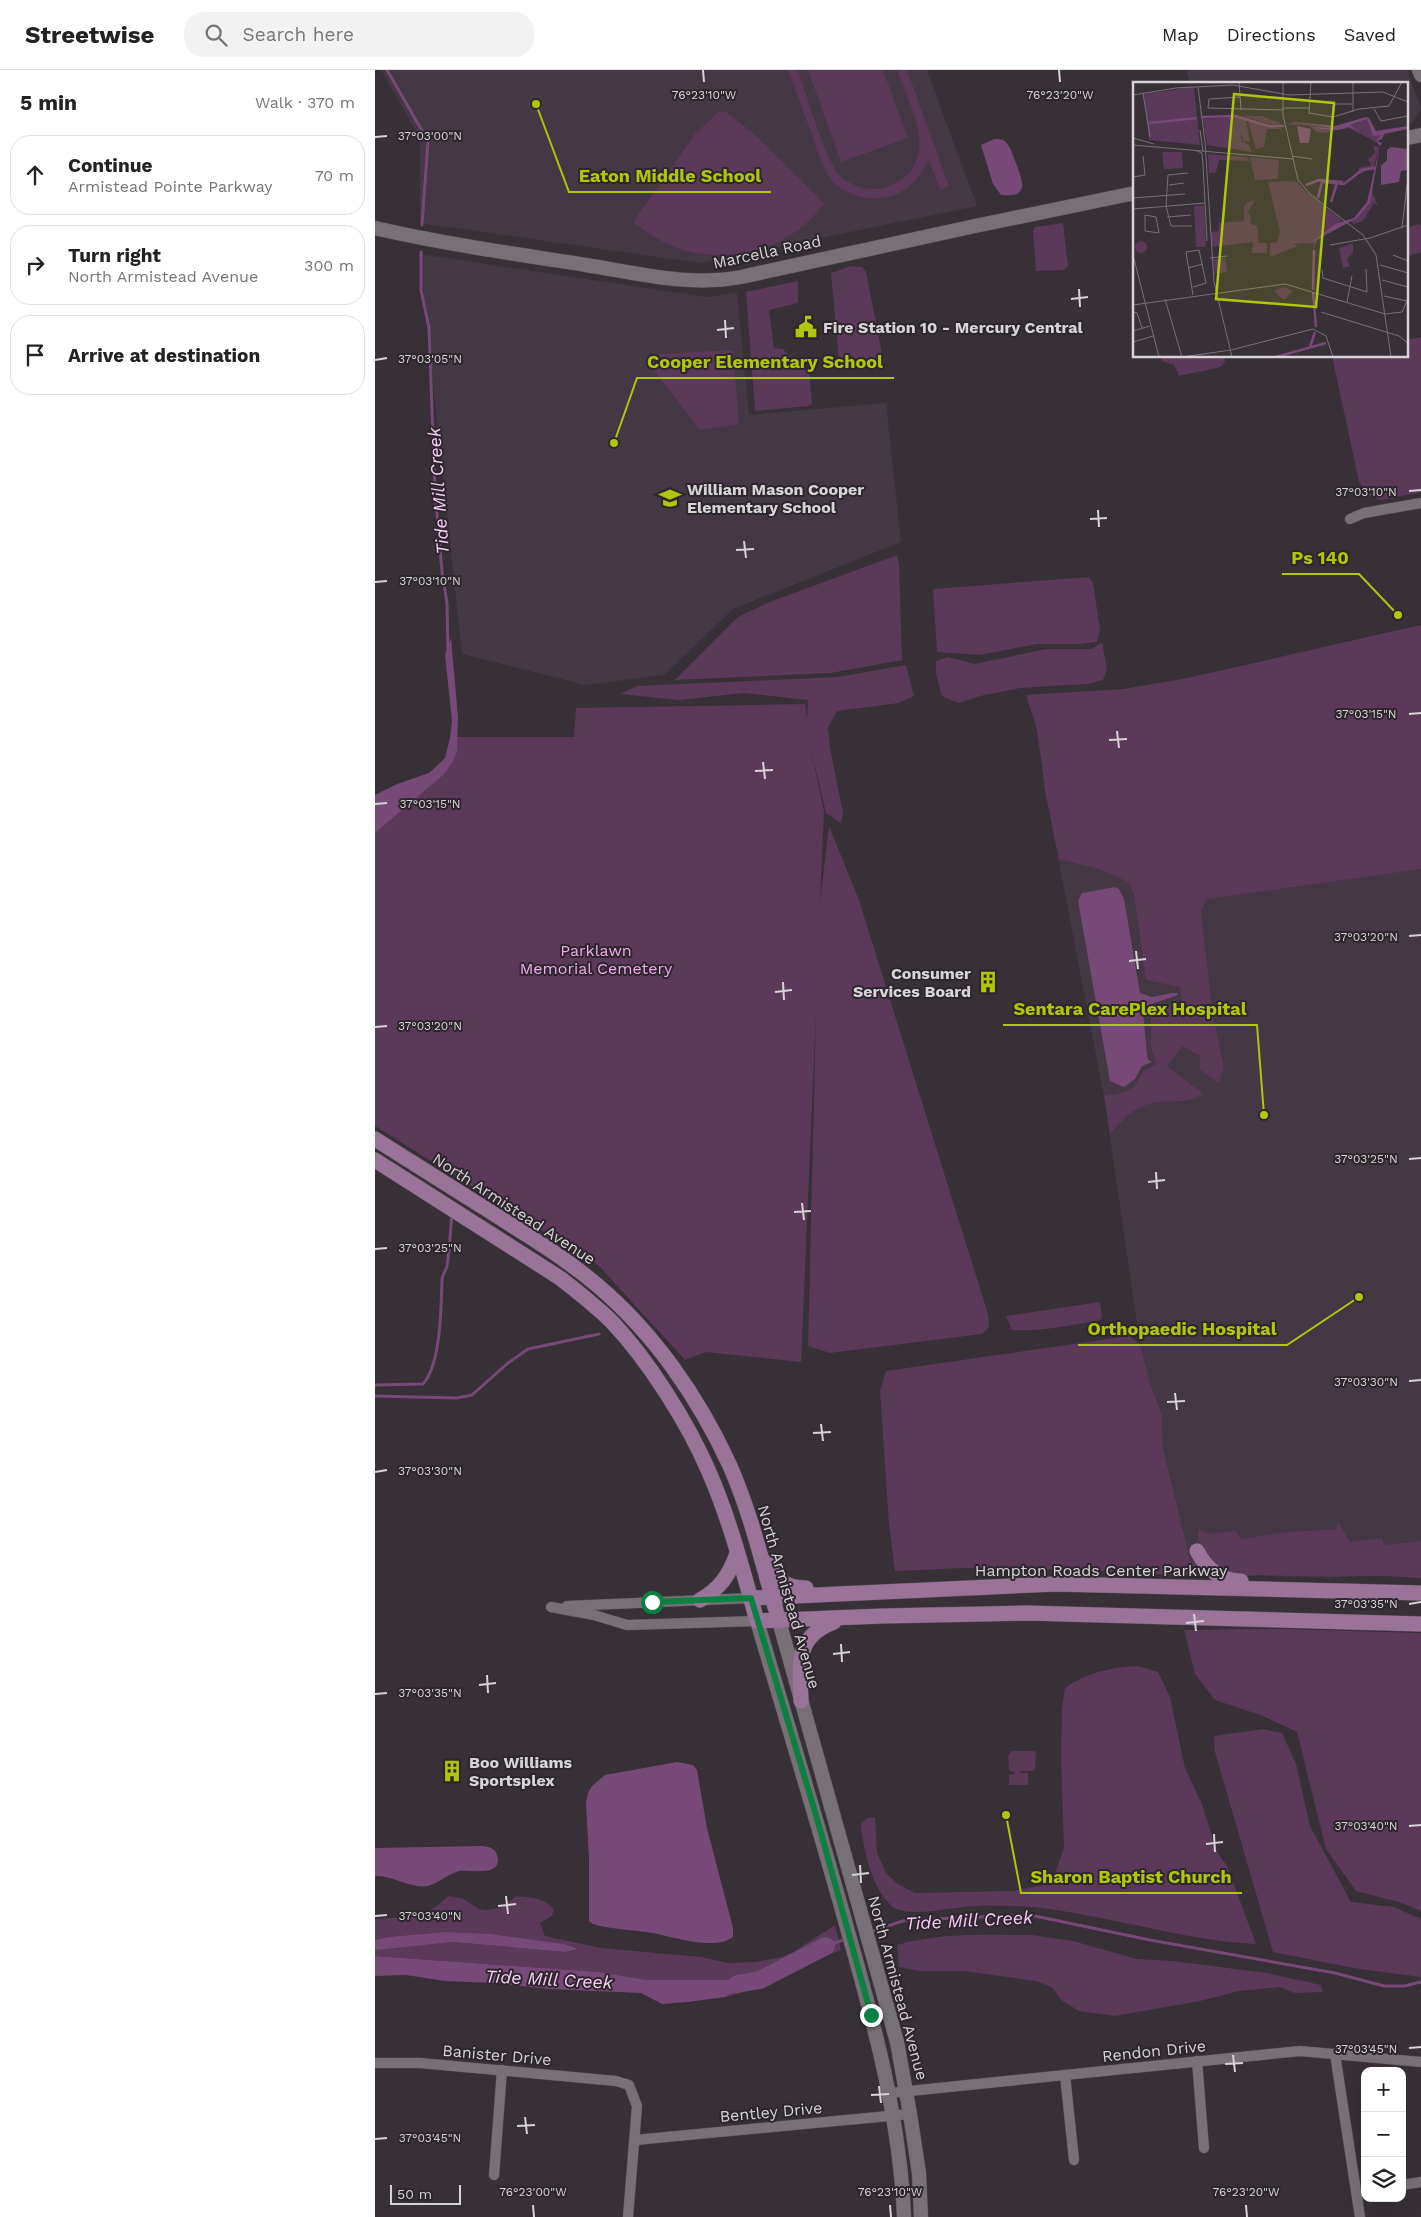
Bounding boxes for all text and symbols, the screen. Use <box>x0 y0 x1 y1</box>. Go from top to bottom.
search box <box>184 12 534 57</box>
text: Streetwise <box>25 21 154 49</box>
icon: search <box>202 21 230 49</box>
text: Search here <box>242 23 354 46</box>
text: Map <box>1162 24 1199 45</box>
text: Directions <box>1227 24 1316 45</box>
text: Saved <box>1344 24 1396 45</box>
inset map <box>1133 82 1409 358</box>
text: 76°23'10"W <box>672 88 737 102</box>
text: 76°23'20"W <box>1027 88 1094 102</box>
text: 5 min <box>20 90 77 115</box>
text: Walk · 370 m <box>255 93 355 112</box>
text: 37°03'00"N <box>398 129 462 143</box>
text: Continue <box>68 154 152 177</box>
callout: Eaton Middle School <box>569 159 771 192</box>
icon: ahead <box>21 161 49 189</box>
text: Eaton Middle School <box>579 165 761 186</box>
text: 70 m <box>315 166 354 185</box>
text: Armistead Pointe Parkway <box>68 177 273 196</box>
street label: Marcella Road <box>711 231 823 273</box>
text: Turn right <box>68 244 161 267</box>
icon: right <box>21 251 49 279</box>
text: 300 m <box>304 256 354 275</box>
text: North Armistead Avenue <box>68 267 258 286</box>
public building icon: Fire Station 10 - Mercury Central <box>793 314 819 340</box>
place label: Fire Station 10 - Mercury Central <box>823 318 1084 337</box>
icon: arrive <box>21 341 49 369</box>
text: Arrive at destination <box>68 344 260 367</box>
callout: Cooper Elementary School <box>637 345 894 378</box>
text: Cooper Elementary School <box>647 351 883 372</box>
text: 37°03'05"N <box>398 352 462 366</box>
water label: Tide Mill Creek <box>423 425 453 555</box>
place label: William Mason Cooper Elementary School <box>687 480 864 517</box>
school or university icon: William Mason Cooper Elementary School <box>657 485 683 511</box>
text: 37°03'10"N <box>1335 485 1397 499</box>
callout: Ps 140 <box>1282 541 1359 574</box>
text: Ps 140 <box>1291 547 1349 568</box>
text: 37°03'10"N <box>399 574 461 588</box>
text: 37°03'15"N <box>1335 707 1397 721</box>
text: 37°03'15"N <box>399 797 461 811</box>
text: 37°03'20"N <box>1334 930 1398 944</box>
park label: Parklawn Memorial Cemetery <box>520 941 673 978</box>
place label: Consumer Services Board <box>853 964 971 1001</box>
building icon: Consumer Services Board <box>975 969 1001 995</box>
callout: Sentara CarePlex Hospital <box>1003 992 1257 1025</box>
text: Sentara CarePlex Hospital <box>1013 998 1247 1019</box>
text: 37°03'20"N <box>398 1019 462 1033</box>
street label: North Armistead Avenue <box>429 1149 599 1269</box>
text: 37°03'25"N <box>1334 1152 1398 1166</box>
text: 37°03'25"N <box>398 1241 462 1255</box>
callout: Orthopaedic Hospital <box>1078 1312 1287 1345</box>
text: Orthopaedic Hospital <box>1087 1318 1277 1339</box>
text: 37°03'30"N <box>1334 1375 1398 1389</box>
text: 37°03'30"N <box>398 1464 462 1478</box>
street label: North Armistead Avenue <box>754 1503 824 1691</box>
street label: Hampton Roads Center Parkway <box>975 1561 1228 1580</box>
route start <box>641 1591 664 1614</box>
text: 37°03'35"N <box>1334 1597 1398 1611</box>
text: 37°03'35"N <box>398 1686 462 1700</box>
place label: Boo Williams Sportsplex <box>469 1753 572 1790</box>
building icon: Boo Williams Sportsplex <box>439 1758 465 1784</box>
text: 37°03'40"N <box>1334 1819 1398 1833</box>
callout: Sharon Baptist Church <box>1021 1860 1242 1893</box>
text: Sharon Baptist Church <box>1030 1866 1232 1887</box>
street label: North Armistead Avenue <box>864 1894 932 2082</box>
water label: Tide Mill Creek <box>905 1906 1034 1934</box>
text: 37°03'40"N <box>398 1909 462 1923</box>
water label: Tide Mill Creek <box>485 1965 614 1993</box>
route end <box>860 2004 883 2027</box>
street label: Rendon Drive <box>1101 2036 1207 2066</box>
street label: Banister Drive <box>442 2041 552 2069</box>
text: 37°03'45"N <box>1335 2042 1397 2056</box>
map controls <box>1361 2067 1406 2202</box>
button: + <box>1361 2067 1406 2112</box>
street label: Bentley Drive <box>719 2098 823 2126</box>
button: − <box>1361 2112 1406 2157</box>
text: 37°03'45"N <box>399 2131 461 2145</box>
button: layers <box>1361 2157 1406 2202</box>
scale bar <box>390 2182 461 2205</box>
text: 76°23'00"W <box>499 2185 567 2199</box>
text: 76°23'10"W <box>858 2185 923 2199</box>
text: 76°23'20"W <box>1213 2185 1280 2199</box>
text: 50 m <box>397 2186 432 2202</box>

